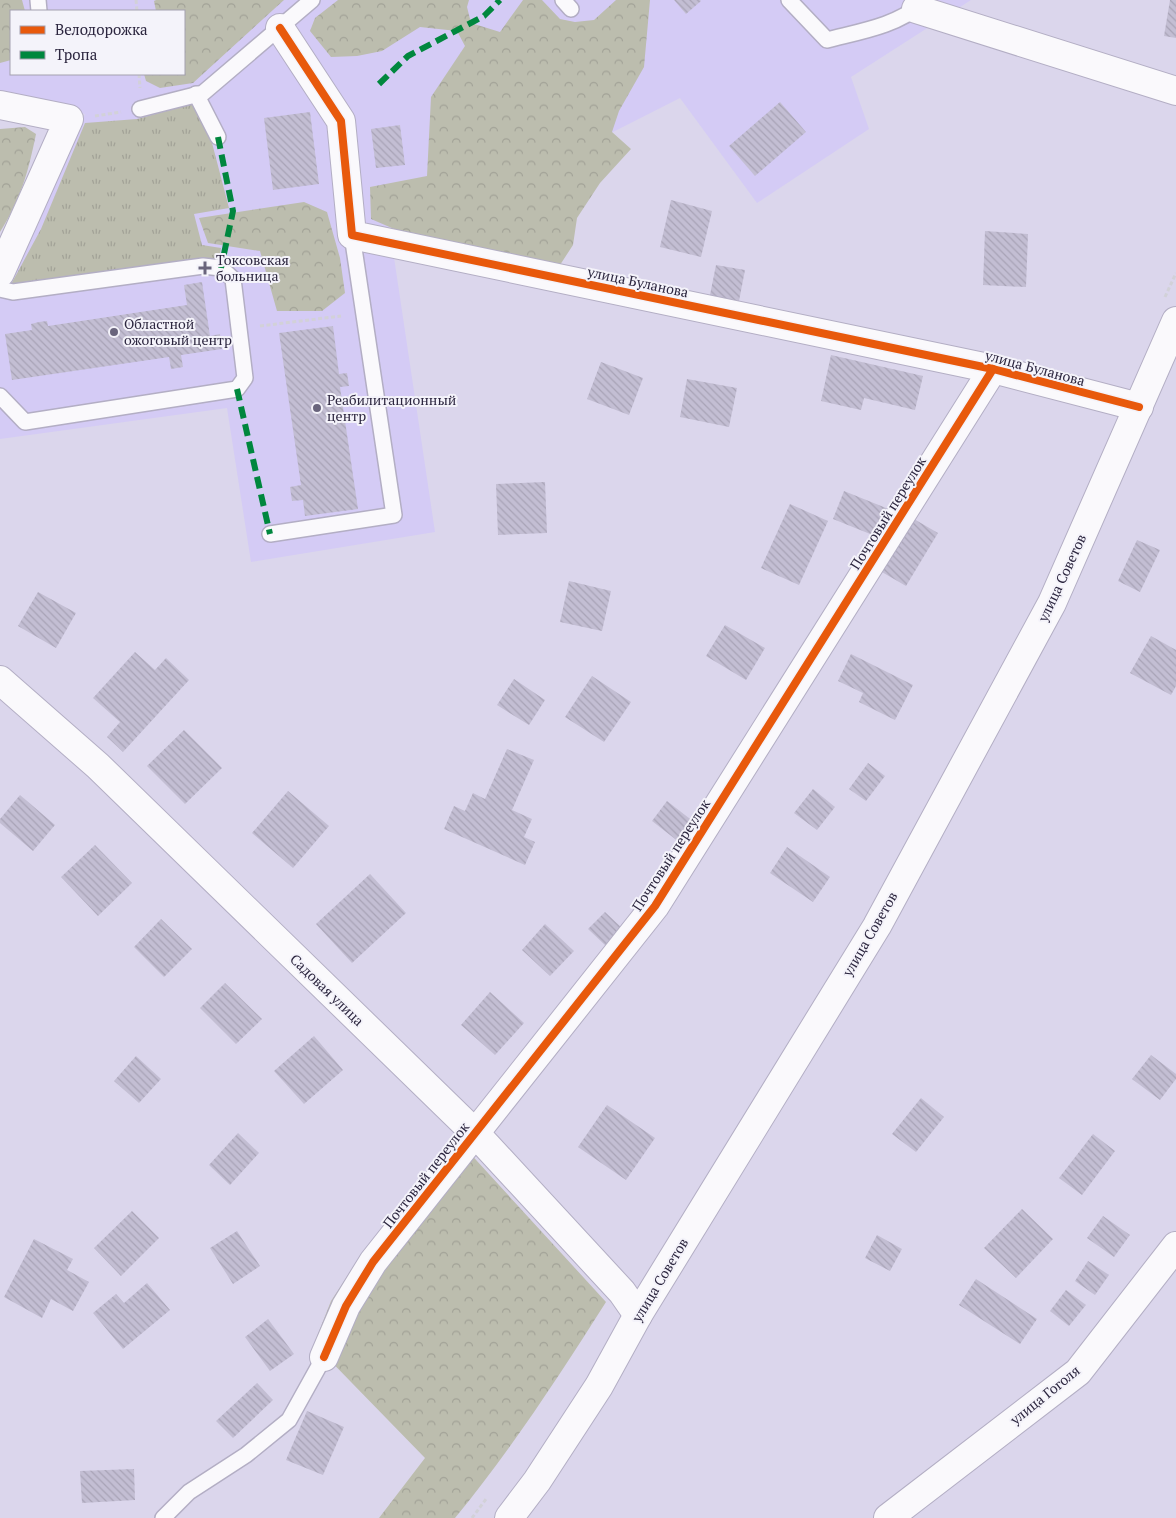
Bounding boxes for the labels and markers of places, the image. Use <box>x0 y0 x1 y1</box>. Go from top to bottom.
place label: Токсовская больница <box>216 250 289 285</box>
marker: Токсовская больница <box>198 261 212 275</box>
place label: Областной ожоговый центр <box>124 314 232 349</box>
marker: Областной ожоговый центр <box>108 326 120 338</box>
place label: Реабилитационный центр <box>327 390 457 425</box>
marker: Реабилитационный центр <box>311 402 323 414</box>

